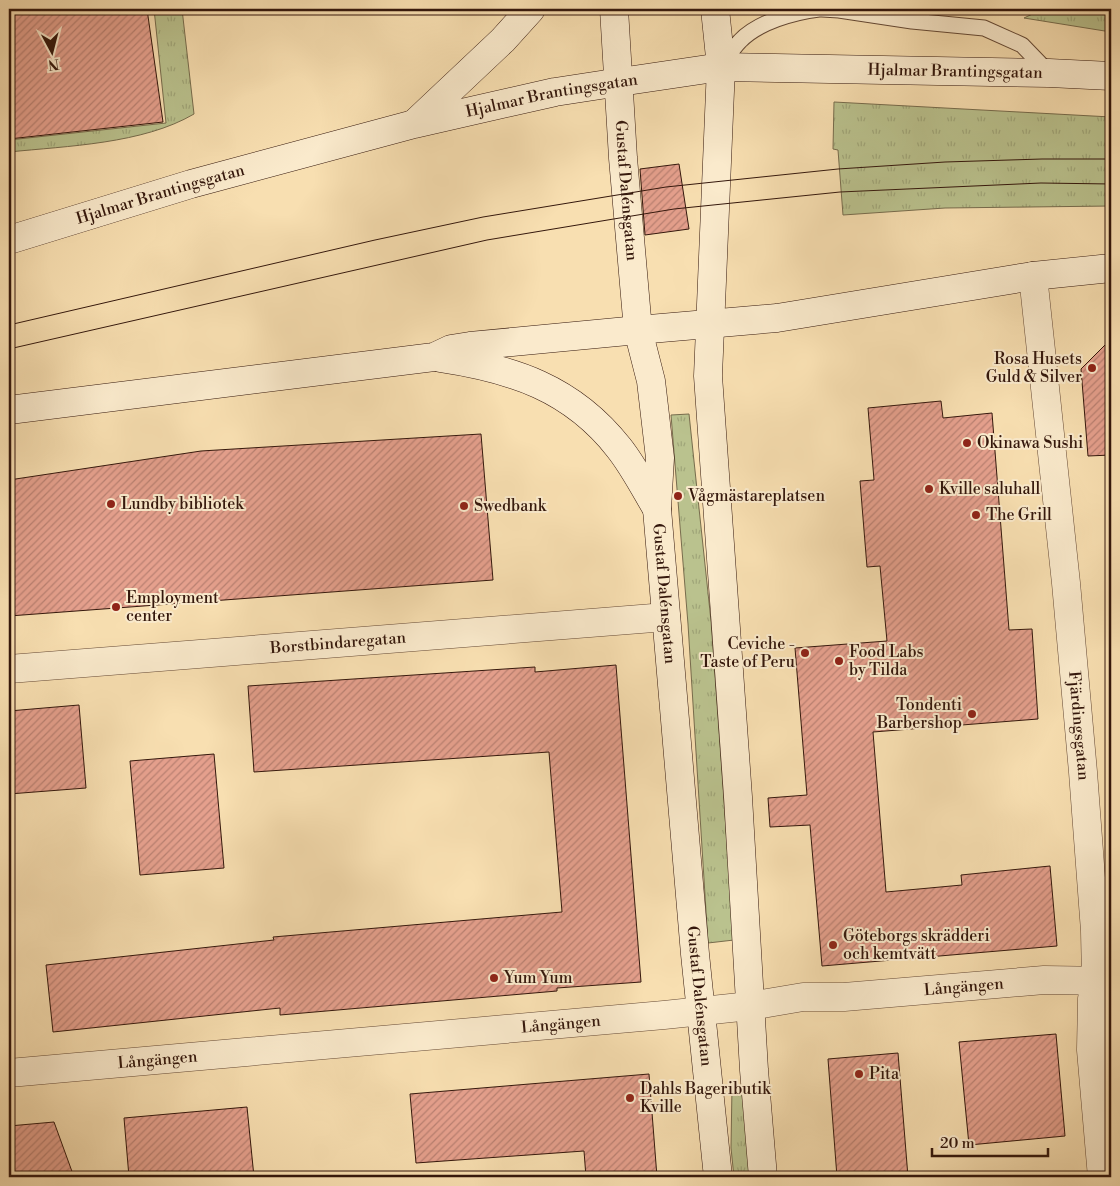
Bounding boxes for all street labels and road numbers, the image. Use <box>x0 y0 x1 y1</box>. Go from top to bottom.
street label: Hjalmar Brantingsgatan <box>868 60 1043 83</box>
street label: Hjalmar Brantingsgatan <box>464 69 639 122</box>
street label: Gustaf Dalénsgatan <box>611 120 642 262</box>
street label: Hjalmar Brantingsgatan <box>73 160 247 229</box>
street label: Gustaf Dalénsgatan <box>648 522 680 665</box>
street label: Borstbindaregatan <box>268 628 407 658</box>
street label: Fjärdingsgatan <box>1064 670 1094 782</box>
street label: Gustaf Dalénsgatan <box>683 925 717 1068</box>
street label: Långängen <box>923 973 1005 1000</box>
street label: Långängen <box>520 1011 602 1038</box>
street label: Långängen <box>117 1046 199 1073</box>

